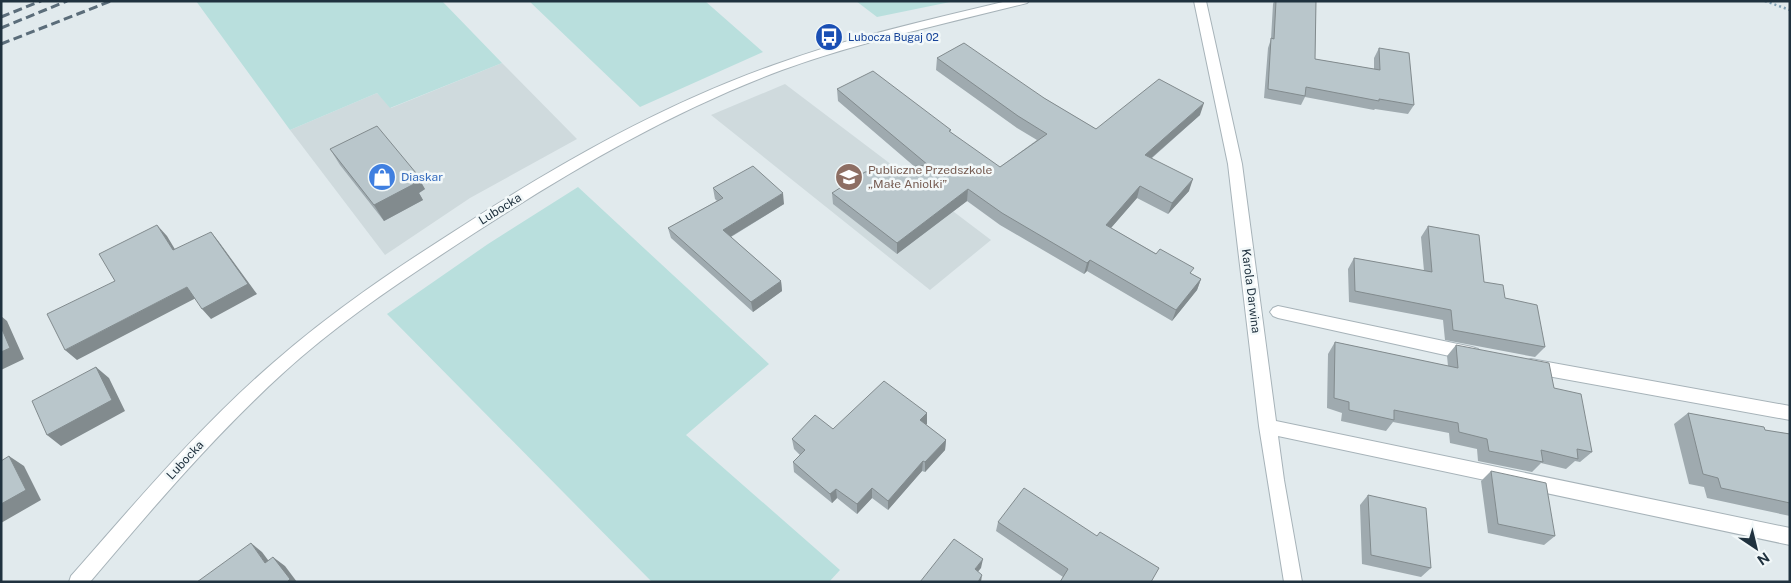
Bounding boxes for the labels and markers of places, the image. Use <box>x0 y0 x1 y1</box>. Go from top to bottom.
bus stop icon: Lubocza Bugaj 02 <box>814 22 844 52</box>
place label: Lubocza Bugaj 02 <box>848 31 939 43</box>
shop icon: Diaskar <box>367 162 397 192</box>
school or university icon: Publiczne Przedszkole „Małe Aniolki” <box>834 162 864 192</box>
place label: Publiczne Przedszkole „Małe Aniolki” <box>868 163 993 191</box>
place label: Diaskar <box>401 170 443 184</box>

